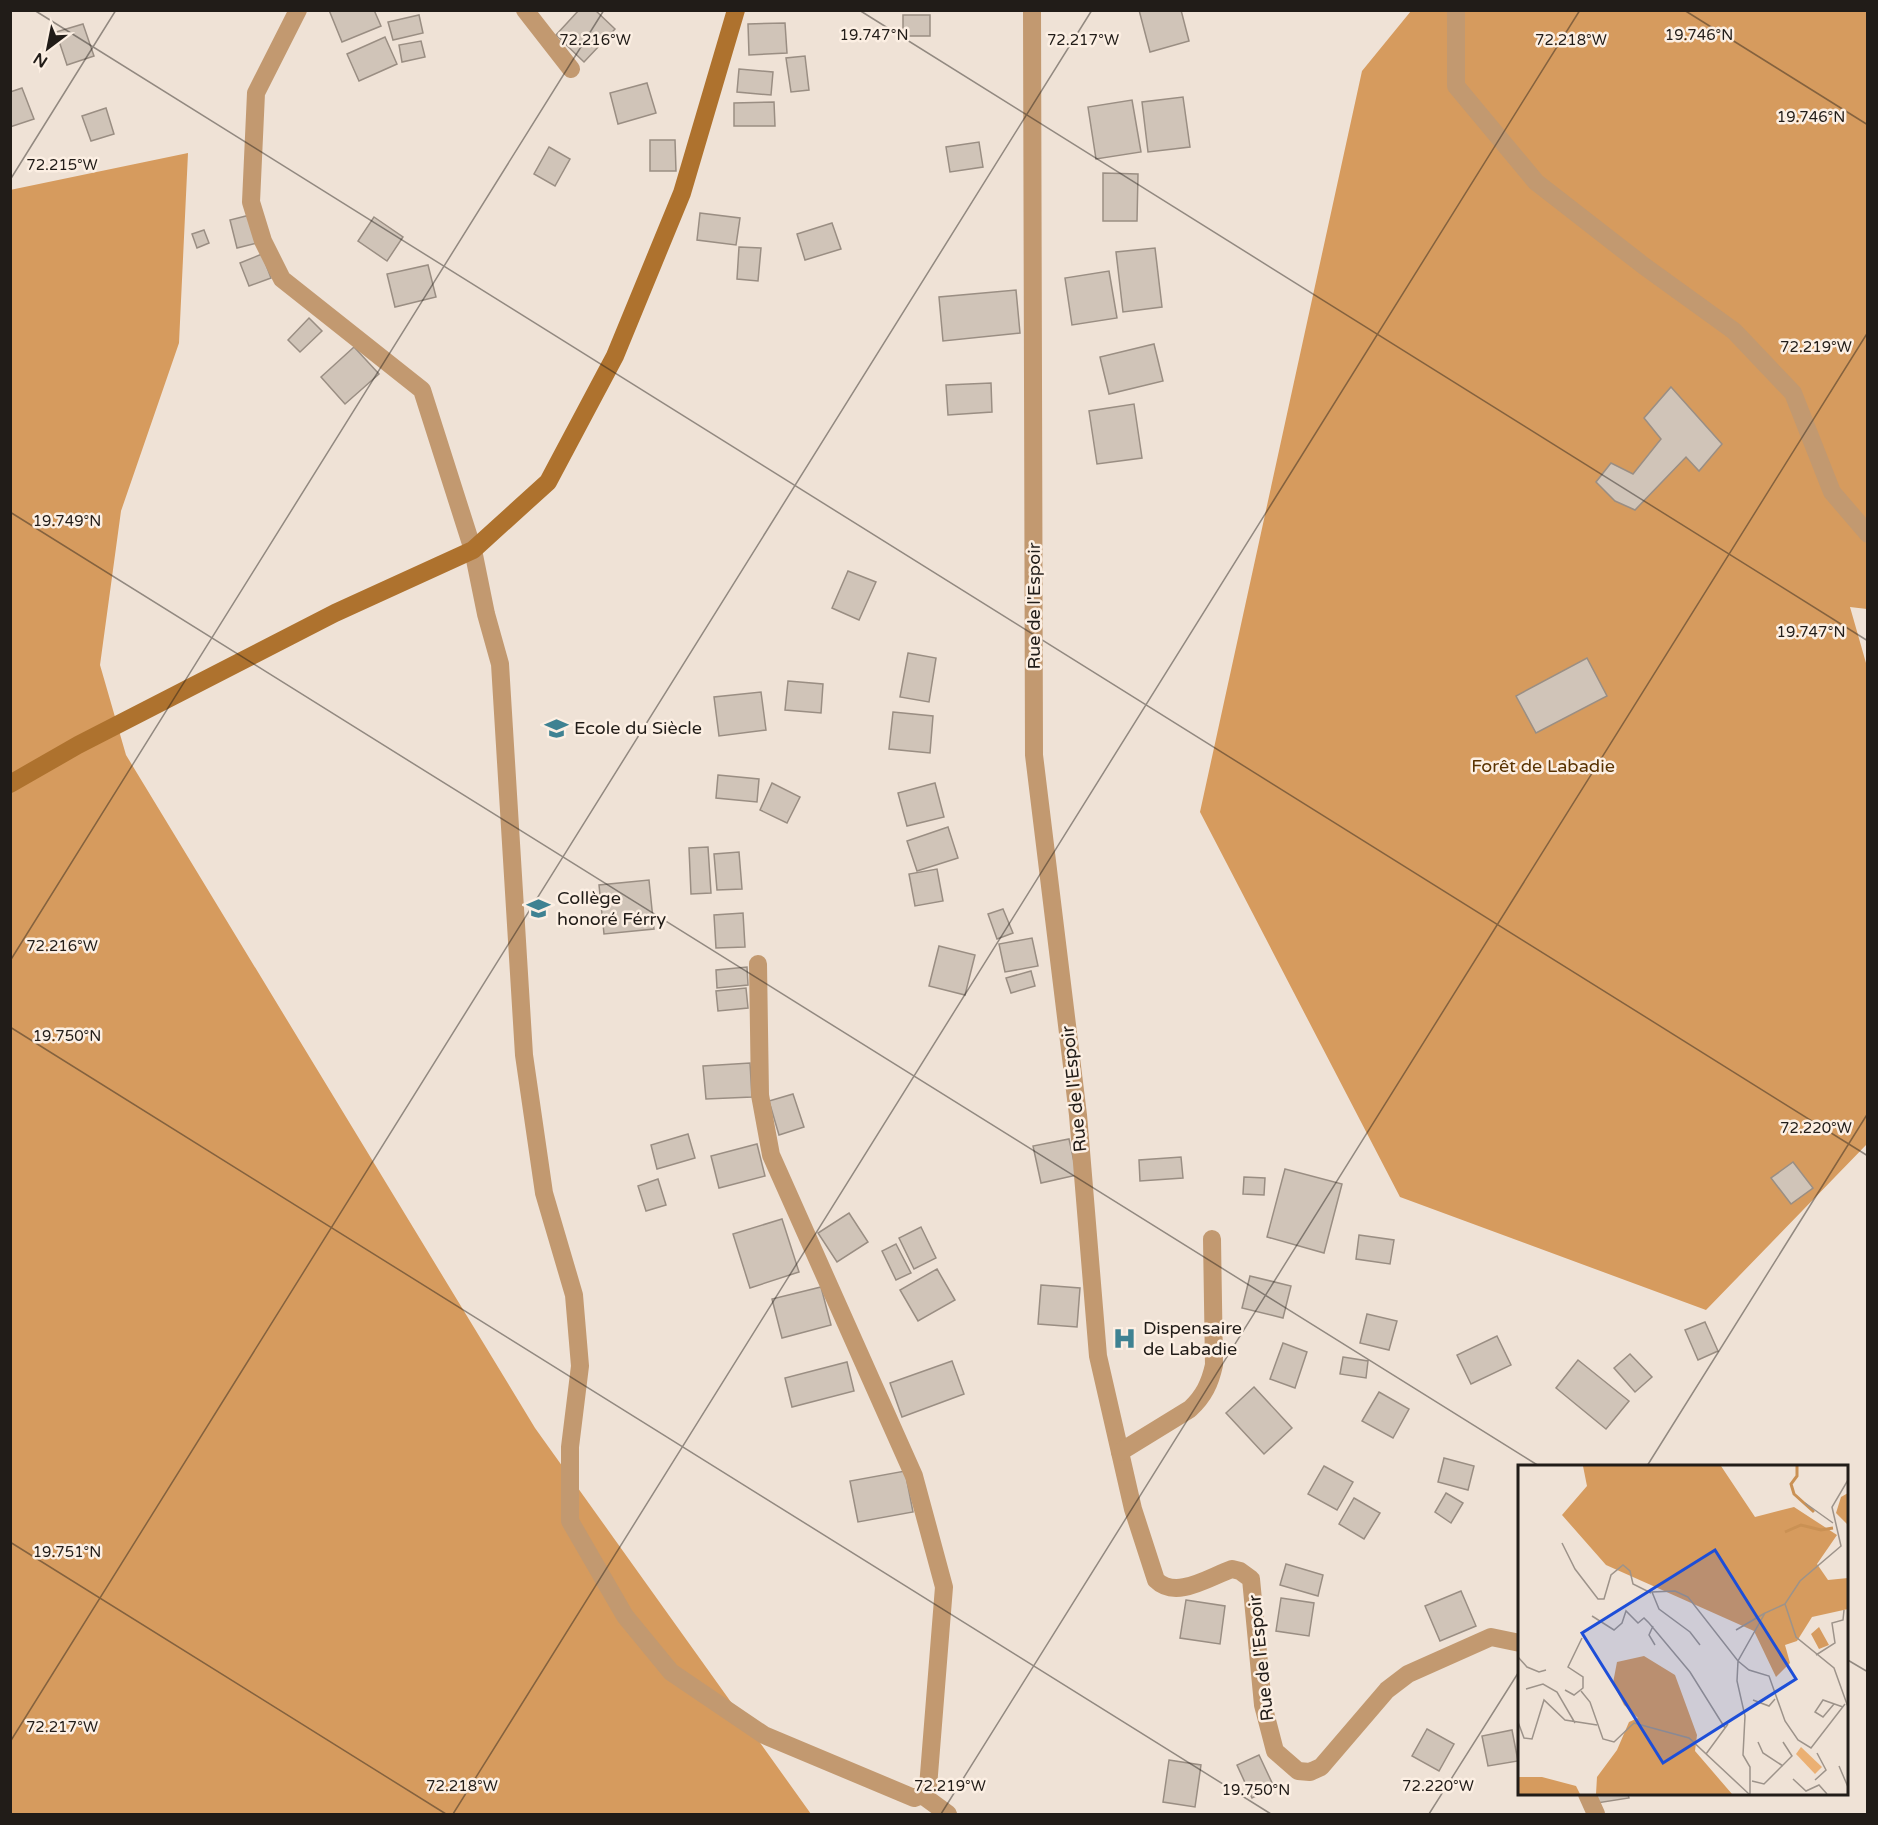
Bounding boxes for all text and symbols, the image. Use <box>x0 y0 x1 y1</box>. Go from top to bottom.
north arrow <box>18 18 78 78</box>
text: 19.747°N <box>840 26 908 44</box>
text: 19.746°N <box>1665 26 1733 44</box>
text: 72.216°W <box>559 31 631 49</box>
text: 72.217°W <box>1047 31 1119 49</box>
text: 72.218°W <box>1535 31 1607 49</box>
text: N <box>30 48 51 72</box>
text: 19.746°N <box>1777 108 1845 126</box>
text: 72.215°W <box>26 156 98 174</box>
text: 72.219°W <box>1780 338 1852 356</box>
text: 19.749°N <box>33 512 101 530</box>
street label: Rue de l'Espoir <box>1023 542 1045 670</box>
text: 19.747°N <box>1777 623 1845 641</box>
school or university icon: Ecole du Siècle <box>543 715 569 741</box>
place label: Ecole du Siècle <box>574 717 702 739</box>
park label: Forêt de Labadie <box>1471 755 1615 777</box>
place label: Collège honoré Férry <box>557 887 667 930</box>
school or university icon: Collège honoré Férry <box>526 895 552 921</box>
text: 72.216°W <box>26 937 98 955</box>
street label: Rue de l'Espoir <box>1056 1025 1092 1153</box>
text: 19.750°N <box>33 1027 101 1045</box>
text: 72.220°W <box>1780 1119 1852 1137</box>
place label: Dispensaire de Labadie <box>1143 1317 1242 1360</box>
hospital icon: Dispensaire de Labadie <box>1112 1325 1138 1351</box>
inset map <box>1518 1465 1848 1795</box>
text: 19.751°N <box>33 1543 101 1561</box>
street label: Rue de l'Espoir <box>1243 1594 1279 1722</box>
text: 72.217°W <box>26 1718 98 1736</box>
text: 72.218°W <box>426 1777 498 1795</box>
text: 72.219°W <box>914 1777 986 1795</box>
text: 72.220°W <box>1402 1777 1474 1795</box>
text: 19.750°N <box>1222 1781 1290 1799</box>

